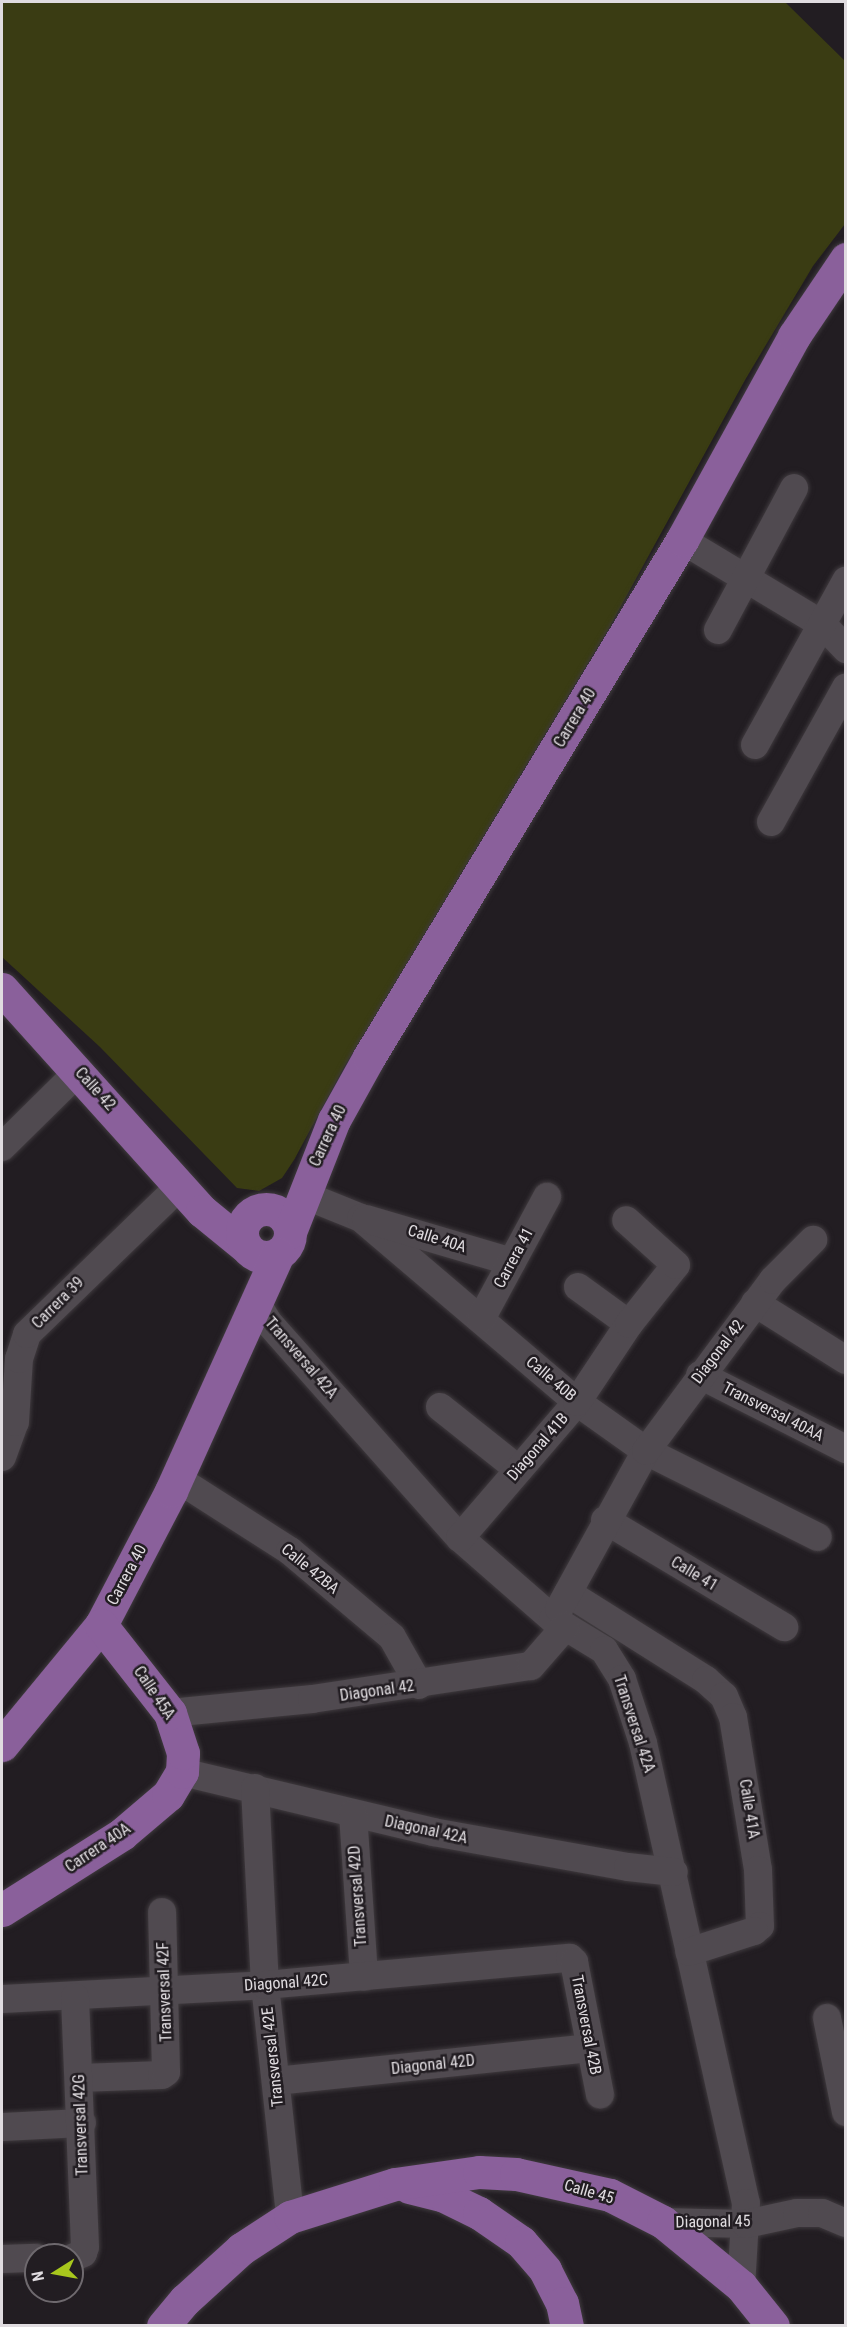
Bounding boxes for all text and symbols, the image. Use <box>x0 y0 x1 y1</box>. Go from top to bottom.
street label: Carrera 40 <box>550 685 600 751</box>
street label: Calle 42 <box>71 1064 119 1114</box>
street label: Carrera 40 <box>305 1102 351 1170</box>
street label: Calle 40A <box>405 1221 469 1257</box>
street label: Carrera 41 <box>490 1225 538 1291</box>
street label: Carrera 39 <box>28 1273 88 1333</box>
street label: Transversal 42A <box>260 1313 342 1403</box>
street label: Diagonal 42 <box>688 1316 748 1388</box>
street label: Calle 40B <box>522 1352 580 1406</box>
street label: Transversal 40AA <box>719 1378 827 1446</box>
street label: Diagonal 41B <box>503 1409 573 1485</box>
street label: Calle 42BA <box>277 1540 343 1598</box>
street label: Carrera 40 <box>103 1542 151 1608</box>
street label: Calle 41 <box>667 1553 721 1595</box>
street label: Calle 45A <box>129 1663 179 1723</box>
street label: Transversal 42A <box>609 1673 659 1775</box>
street label: Diagonal 42 <box>339 1676 415 1706</box>
street label: Calle 41A <box>735 1778 763 1840</box>
street label: Diagonal 42A <box>383 1812 469 1848</box>
street label: Carrera 40A <box>62 1819 134 1877</box>
street label: Transversal 42D <box>345 1845 371 1947</box>
street label: Transversal 42F <box>154 1942 176 2042</box>
street label: Diagonal 42C <box>243 1970 329 1996</box>
street label: Transversal 42B <box>567 1974 605 2076</box>
street label: Transversal 42E <box>258 2006 288 2108</box>
street label: Diagonal 42D <box>390 2051 476 2079</box>
street label: Transversal 42G <box>70 2074 92 2176</box>
street label: Calle 45 <box>562 2176 616 2208</box>
street label: Diagonal 45 <box>675 2212 751 2232</box>
north arrow <box>24 2243 84 2303</box>
text: N <box>28 2270 48 2283</box>

